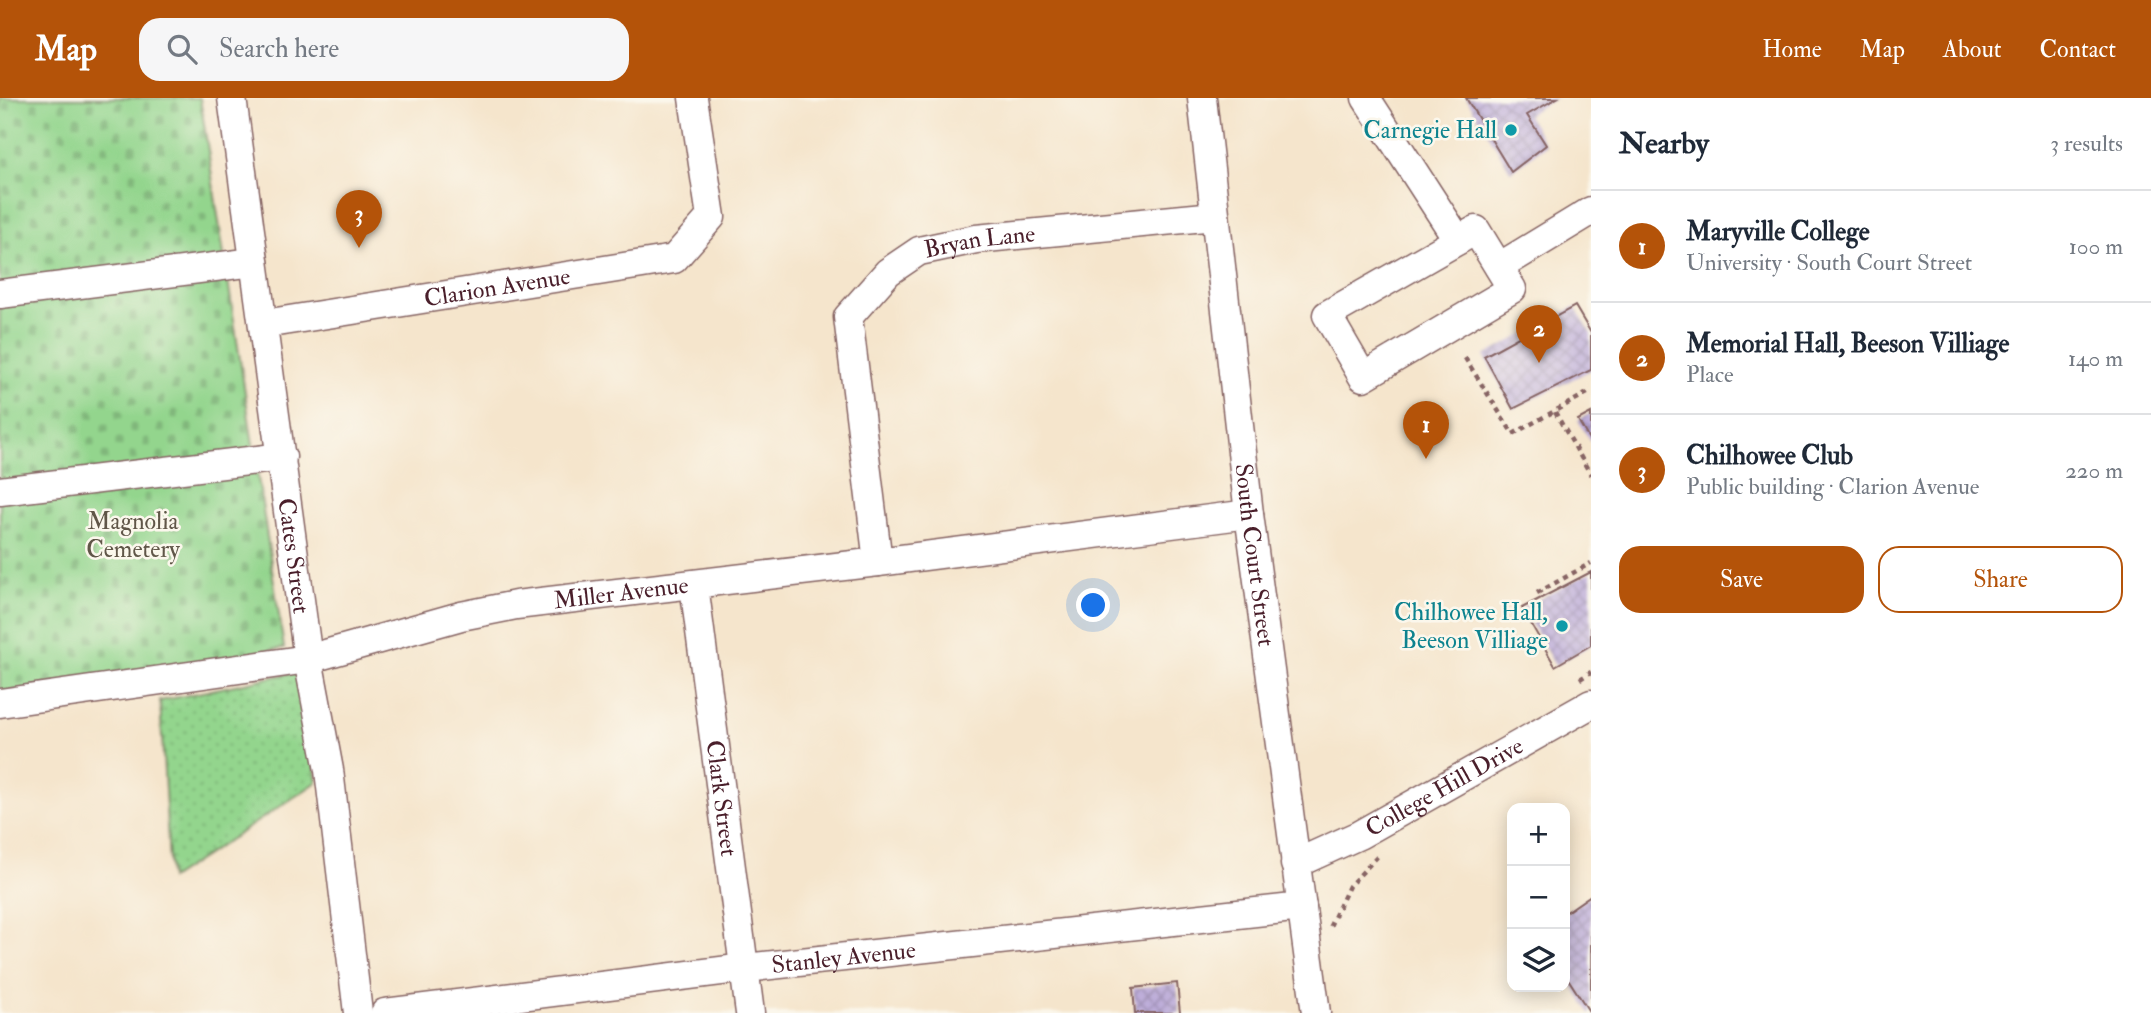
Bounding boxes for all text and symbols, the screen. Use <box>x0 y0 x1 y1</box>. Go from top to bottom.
search box <box>139 18 629 81</box>
text: Map <box>35 29 97 70</box>
icon: search <box>163 30 201 68</box>
text: Search here <box>219 33 339 65</box>
text: Home <box>1762 34 1822 65</box>
text: Map <box>1860 34 1905 65</box>
text: About <box>1943 34 2002 65</box>
text: Contact <box>2040 34 2116 65</box>
place label: Carnegie Hall <box>1363 115 1497 146</box>
marker: Carnegie Hall <box>1503 122 1519 138</box>
text: Nearby <box>1619 125 1709 162</box>
text: 3 results <box>2050 129 2123 158</box>
pin: 3 <box>336 190 382 248</box>
text: Maryville College <box>1686 216 1870 248</box>
street label: Bryan Lane <box>921 218 1037 266</box>
text: 1 <box>1638 232 1646 261</box>
text: 100 m <box>2069 232 2123 261</box>
text: University · South Court Street <box>1686 248 1972 277</box>
street label: Clarion Avenue <box>422 261 572 314</box>
pin: 2 <box>1516 305 1562 363</box>
text: Memorial Hall, Beeson Villiage <box>1686 328 2009 360</box>
text: 2 <box>1636 344 1648 373</box>
text: 140 m <box>2068 344 2123 373</box>
text: Place <box>1686 360 1734 389</box>
pin: 1 <box>1403 401 1449 459</box>
text: Chilhowee Club <box>1686 440 1853 472</box>
text: 3 <box>1638 456 1646 485</box>
text: 220 m <box>2065 456 2123 485</box>
street label: South Court Street <box>1227 462 1282 648</box>
text: Public building · Clarion Avenue <box>1686 472 1979 501</box>
street label: Cates Street <box>270 496 317 616</box>
park label: Magnolia Cemetery <box>86 506 180 565</box>
button: Save <box>1619 546 1864 613</box>
button: Share <box>1878 546 2123 613</box>
street label: Miller Avenue <box>552 570 690 616</box>
your location <box>1076 588 1110 622</box>
place label: Chilhowee Hall, Beeson Villiage <box>1394 597 1548 656</box>
marker: Chilhowee Hall, Beeson Villiage <box>1554 618 1570 634</box>
street label: College Hill Drive <box>1360 730 1529 844</box>
street label: Clark Street <box>698 738 744 858</box>
map controls <box>1507 803 1570 992</box>
button: + <box>1507 803 1570 866</box>
button: − <box>1507 866 1570 929</box>
button: layers <box>1507 929 1570 992</box>
street label: Stanley Avenue <box>770 934 917 981</box>

